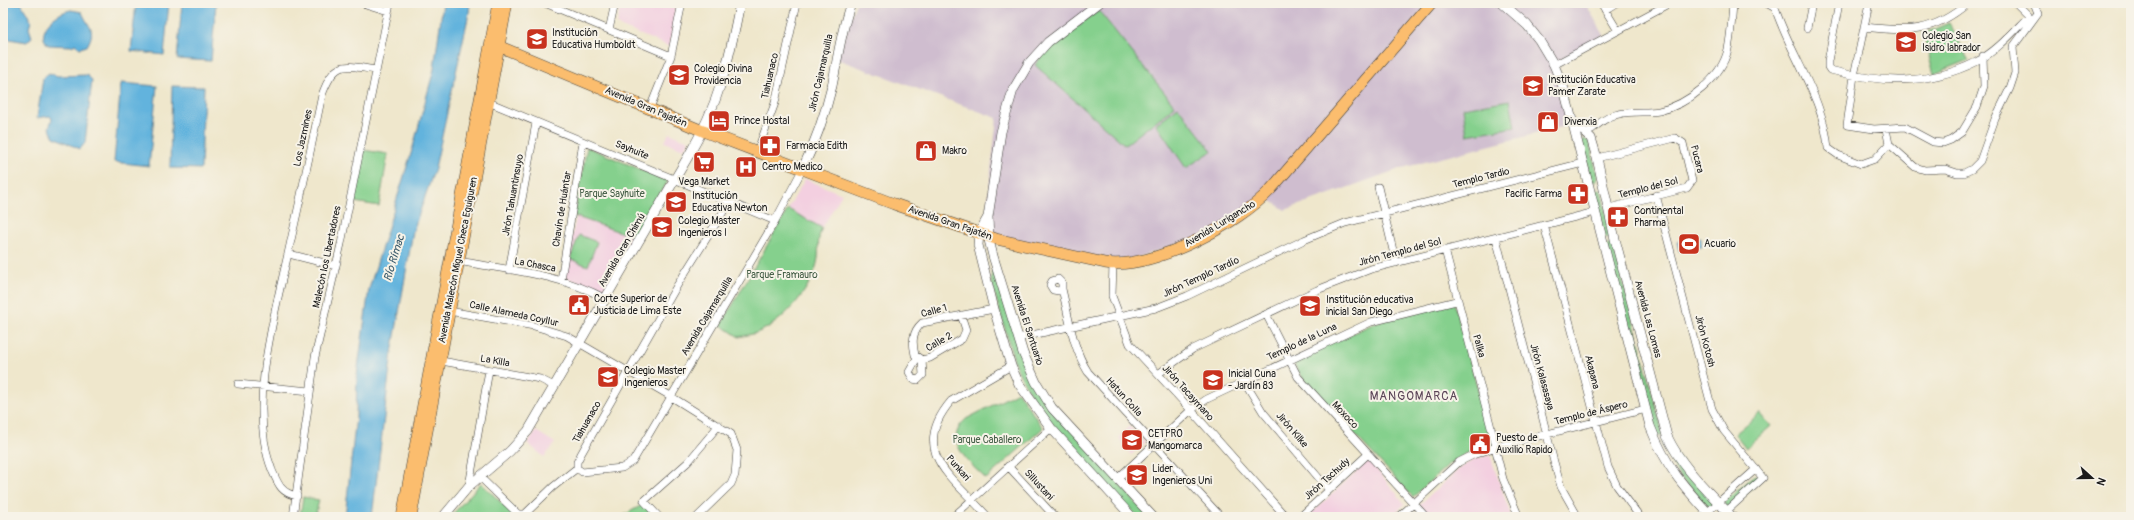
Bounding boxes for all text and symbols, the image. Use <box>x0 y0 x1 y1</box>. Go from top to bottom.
school or university icon: Institución Educativa Humboldt <box>524 26 550 52</box>
place label: Institución Educativa Humboldt <box>552 27 636 51</box>
school or university icon: Colegio San Isidro labrador <box>1893 29 1919 55</box>
place label: Colegio San Isidro labrador <box>1922 30 1981 54</box>
street label: Jirón Cajamarquilla <box>806 33 836 113</box>
street label: Tiahuanaco <box>759 51 781 100</box>
school or university icon: Colegio Divina Providencia <box>666 62 692 88</box>
place label: Colegio Divina Providencia <box>694 63 752 87</box>
school or university icon: Institución Educativa Pamer Zarate <box>1520 73 1546 99</box>
place label: Institución Educativa Pamer Zarate <box>1548 74 1636 98</box>
street label: Avenida Gran Pajatén <box>603 84 689 130</box>
street label: Los Jazmines <box>291 108 315 168</box>
hotel icon: Prince Hostal <box>706 108 732 134</box>
shop icon: Diverxia <box>1535 109 1561 135</box>
place label: Prince Hostal <box>734 115 790 127</box>
place label: Diverxia <box>1564 116 1597 128</box>
pharmacy icon: Farmacia Edith <box>757 133 783 159</box>
street label: Sayhuite <box>613 138 651 162</box>
shop icon: Makro <box>913 138 939 164</box>
place label: Farmacia Edith <box>786 140 848 152</box>
street label: Pucara <box>1688 144 1706 175</box>
place label: Makro <box>942 145 967 157</box>
supermarket icon: Vega Market <box>691 149 717 175</box>
street label: Jirón Tahuantinsuyo <box>500 153 526 237</box>
hospital icon: Centro Medico <box>733 154 759 180</box>
place label: Centro Medico <box>762 161 823 173</box>
street label: Templo Tardio <box>1451 165 1511 191</box>
street label: Chavín de Huántar <box>550 170 574 248</box>
street label: Templo del Sol <box>1617 175 1679 201</box>
street label: Avenida Malecón Miguel Checa Eguiguren <box>436 176 480 344</box>
place label: Vega Market <box>678 176 731 188</box>
pharmacy icon: Pacific Farma <box>1565 181 1591 207</box>
park label: Parque Sayhuite <box>579 188 645 200</box>
place label: Pacific Farma <box>1505 188 1562 200</box>
school or university icon: Institución Educativa Newton <box>663 189 689 215</box>
place label: Institución Educativa Newton <box>692 190 768 214</box>
street label: Avenida Lurigancho <box>1182 198 1258 250</box>
street label: Avenida Gran Pajatén <box>906 203 994 243</box>
street label: Malecón los Libertadores <box>310 204 344 309</box>
pharmacy icon: Continental Pharma <box>1605 204 1631 230</box>
place label: Continental Pharma <box>1634 205 1684 229</box>
street label: Avenida Gran Chimú <box>596 211 648 289</box>
school or university icon: Colegio Master Ingenieros I <box>649 214 675 240</box>
place label: Colegio Master Ingenieros I <box>678 215 740 239</box>
sports icon: Acuario <box>1676 231 1702 257</box>
water label: Río Rímac <box>381 232 408 283</box>
street label: Jirón Templo del Sol <box>1357 235 1443 269</box>
place label: Acuario <box>1704 238 1737 250</box>
street label: Jirón Templo Tardío <box>1161 254 1242 300</box>
street label: La Chasca <box>513 255 557 275</box>
park label: Parque Framauro <box>746 269 818 281</box>
street label: Avenida Cajamarquilla <box>679 274 736 358</box>
street label: Avenida Las Lomas <box>1632 279 1664 360</box>
street label: Avenida El Santuario <box>1008 283 1046 367</box>
public building icon: Corte Superior de Justicia de Lima Este <box>566 292 592 318</box>
place label: Corte Superior de Justicia de Lima Este <box>594 293 681 317</box>
school or university icon: Institución educativa inicial San Diego <box>1297 293 1323 319</box>
place label: Institución educativa inicial San Diego <box>1326 294 1414 318</box>
street label: Calle Alameda Coyllur <box>468 299 560 329</box>
street label: Calle 1 <box>920 302 948 320</box>
street label: Jirón Kotosh <box>1692 314 1718 369</box>
street label: Templo de la Luna <box>1265 320 1339 363</box>
street label: Calle 2 <box>924 330 955 354</box>
street label: Pallka <box>1470 333 1488 359</box>
street label: Jirón Kalasasaya <box>1527 342 1557 412</box>
street label: La Killa <box>479 353 511 370</box>
street label: Akapana <box>1582 354 1602 391</box>
street label: Jirón Tacaymano <box>1160 362 1217 424</box>
school or university icon: Colegio Master Ingenieros <box>595 364 621 390</box>
place label: Colegio Master Ingenieros <box>624 365 686 389</box>
school or university icon: Inicial Cuna - Jardín 83 <box>1200 367 1226 393</box>
place label: Inicial Cuna - Jardín 83 <box>1228 368 1276 392</box>
street label: Hatun Colla <box>1103 375 1145 419</box>
district label: MANGOMARCA <box>1370 389 1458 404</box>
street label: Templo de Áspero <box>1553 397 1629 428</box>
street label: Tiahuanaco <box>570 398 604 445</box>
street label: Moxoco <box>1329 399 1361 432</box>
street label: Jirón Kilke <box>1273 410 1311 450</box>
school or university icon: CETPRO Mangomarca <box>1119 427 1145 453</box>
place label: CETPRO Mangomarca <box>1148 428 1202 452</box>
public building icon: Puesto de Auxilio Rapido <box>1467 431 1493 457</box>
place label: Puesto de Auxilio Rapido <box>1496 432 1553 456</box>
park label: Parque Caballero <box>953 434 1022 446</box>
street label: Punkari <box>944 453 973 484</box>
street label: Jirón Tschudy <box>1302 455 1353 503</box>
north arrow <box>2072 458 2112 498</box>
school or university icon: Lider Ingenieros Uni <box>1124 462 1150 488</box>
place label: Lider Ingenieros Uni <box>1152 463 1212 487</box>
street label: Sillustani <box>1022 467 1056 503</box>
text: N <box>2093 476 2108 488</box>

